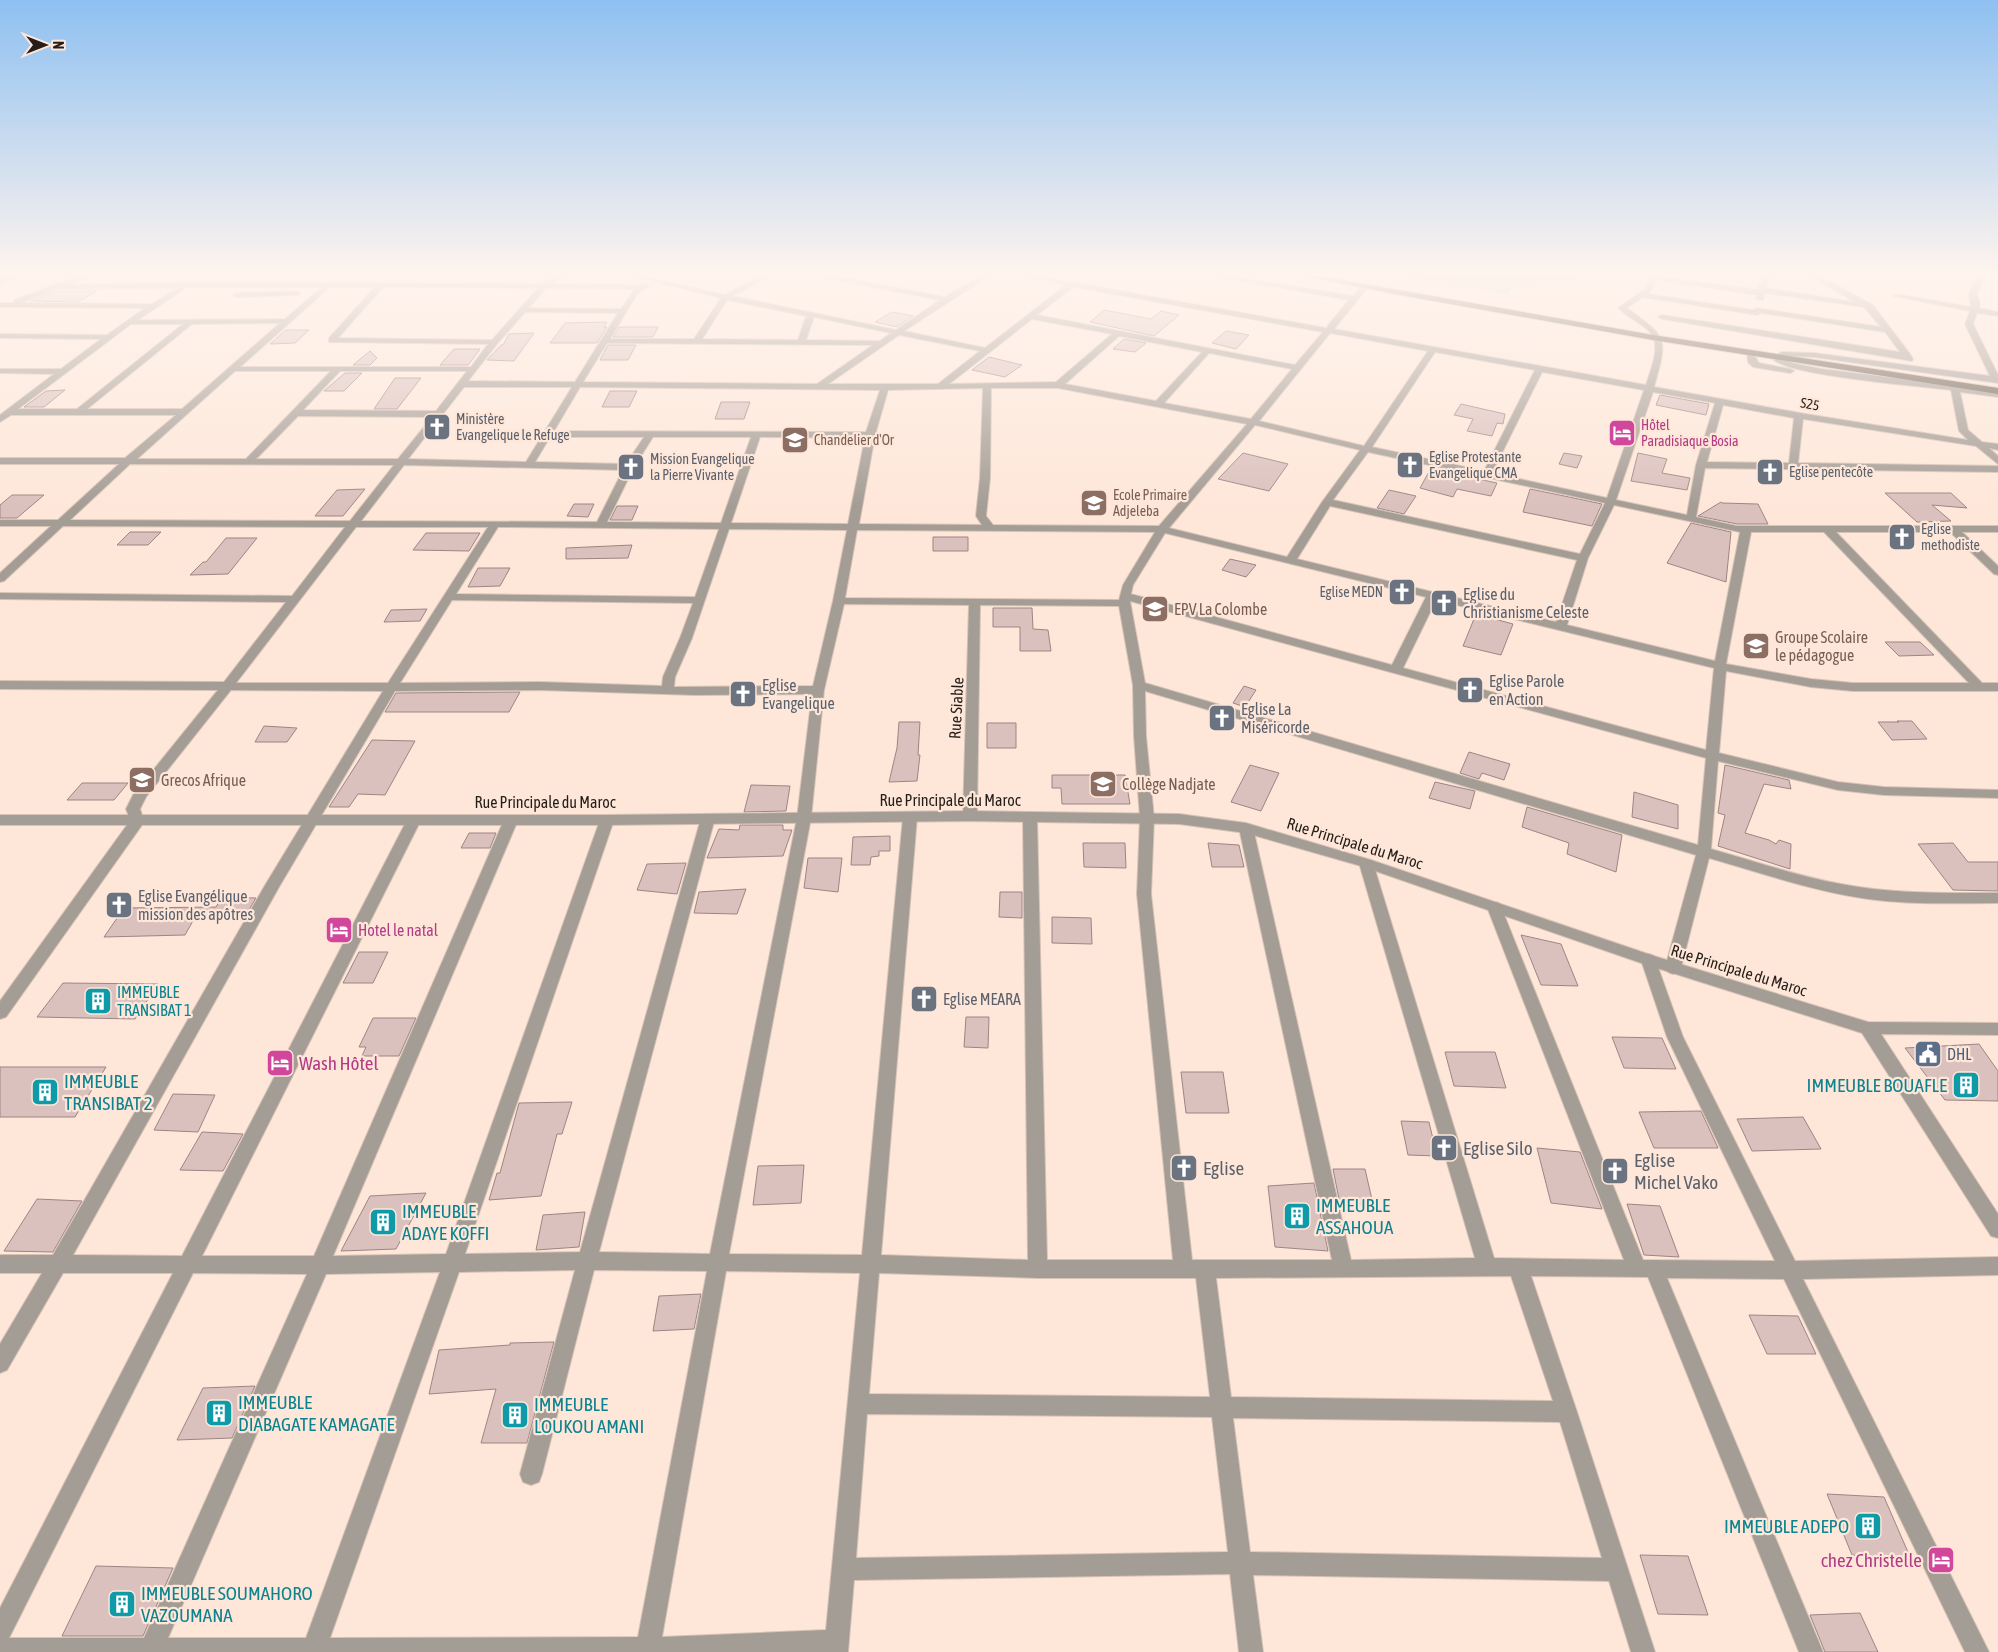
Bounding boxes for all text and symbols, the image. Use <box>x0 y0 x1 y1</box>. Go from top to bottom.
north arrow <box>20 20 70 70</box>
text: N <box>50 41 66 49</box>
street label: S25 <box>1799 394 1821 414</box>
place label: Ministère Evangelique le Refuge <box>456 411 570 443</box>
church icon: Ministère Evangelique le Refuge <box>422 412 452 442</box>
place label: Hôtel Paradisiaque Bosia <box>1641 417 1739 449</box>
hotel icon: Hôtel Paradisiaque Bosia <box>1607 418 1637 448</box>
school or university icon: Chandelier d'Or <box>780 425 810 455</box>
place label: Chandelier d'Or <box>814 432 895 448</box>
place label: Eglise Protestante Evangelique CMA <box>1429 449 1521 481</box>
church icon: Eglise Protestante Evangelique CMA <box>1395 450 1425 480</box>
place label: Mission Evangelique la Pierre Vivante <box>650 451 755 483</box>
church icon: Mission Evangelique la Pierre Vivante <box>616 452 646 482</box>
church icon: Eglise pentecôte <box>1755 457 1785 487</box>
place label: Eglise pentecôte <box>1789 464 1873 480</box>
place label: Ecole Primaire Adjeleba <box>1113 487 1187 519</box>
school or university icon: Ecole Primaire Adjeleba <box>1079 488 1109 518</box>
place label: Eglise methodiste <box>1921 521 1980 553</box>
church icon: Eglise methodiste <box>1887 522 1917 552</box>
church icon: Eglise MEDN <box>1387 577 1417 607</box>
place label: Eglise MEDN <box>1319 584 1383 600</box>
place label: Eglise du Christianisme Celeste <box>1463 585 1589 621</box>
church icon: Eglise du Christianisme Celeste <box>1429 588 1459 618</box>
school or university icon: EPV La Colombe <box>1140 594 1170 624</box>
place label: EPV La Colombe <box>1174 600 1267 618</box>
place label: Groupe Scolaire le pédagogue <box>1775 628 1868 665</box>
school or university icon: Groupe Scolaire le pédagogue <box>1741 631 1771 661</box>
place label: Eglise Parole en Action <box>1489 672 1564 708</box>
church icon: Eglise Parole en Action <box>1455 675 1485 705</box>
place label: Eglise Evangelique <box>762 676 835 713</box>
street label: Rue Siable <box>945 677 967 739</box>
church icon: Eglise Evangelique <box>728 679 758 709</box>
place label: Eglise La Miséricorde <box>1241 700 1310 736</box>
church icon: Eglise La Miséricorde <box>1207 703 1237 733</box>
school or university icon: Grecos Afrique <box>127 765 157 795</box>
school or university icon: Collège Nadjate <box>1088 769 1118 799</box>
place label: Grecos Afrique <box>161 771 246 790</box>
place label: Collège Nadjate <box>1122 775 1216 794</box>
street label: Rue Principale du Maroc <box>879 791 1021 810</box>
street label: Rue Principale du Maroc <box>474 793 616 812</box>
street label: Rue Principale du Maroc <box>1285 814 1425 873</box>
place label: Eglise Evangélique mission des apôtres <box>138 887 253 924</box>
church icon: Eglise Evangélique mission des apôtres <box>104 890 134 920</box>
hotel icon: Hotel le natal <box>324 915 354 945</box>
place label: Hotel le natal <box>358 921 439 939</box>
street label: Rue Principale du Maroc <box>1669 941 1809 1000</box>
place label: IMMEUBLE TRANSIBAT 1 <box>117 983 192 1019</box>
church icon: Eglise MEARA <box>909 984 939 1014</box>
building icon: IMMEUBLE TRANSIBAT 1 <box>83 986 113 1016</box>
place label: Eglise MEARA <box>943 990 1021 1009</box>
public building icon: DHL <box>1913 1039 1943 1069</box>
place label: DHL <box>1947 1045 1972 1063</box>
hotel icon: Wash Hôtel <box>265 1048 295 1078</box>
place label: Wash Hôtel <box>299 1052 378 1074</box>
place label: IMMEUBLE TRANSIBAT 2 <box>64 1070 153 1114</box>
building icon: IMMEUBLE BOUAFLE <box>1951 1070 1981 1100</box>
place label: IMMEUBLE BOUAFLE <box>1807 1074 1947 1096</box>
building icon: IMMEUBLE TRANSIBAT 2 <box>30 1077 60 1107</box>
church icon: Eglise Silo <box>1429 1133 1459 1163</box>
place label: Eglise Silo <box>1463 1137 1533 1159</box>
place label: Eglise Michel Vako <box>1634 1149 1718 1193</box>
church icon: Eglise <box>1169 1153 1199 1183</box>
church icon: Eglise Michel Vako <box>1600 1156 1630 1186</box>
place label: Eglise <box>1203 1157 1244 1179</box>
place label: IMMEUBLE ASSAHOUA <box>1316 1194 1394 1238</box>
place label: IMMEUBLE ADAYE KOFFI <box>402 1200 489 1244</box>
building icon: IMMEUBLE ASSAHOUA <box>1282 1201 1312 1231</box>
building icon: IMMEUBLE ADAYE KOFFI <box>368 1207 398 1237</box>
place label: IMMEUBLE DIABAGATE KAMAGATE <box>238 1391 395 1435</box>
place label: IMMEUBLE LOUKOU AMANI <box>534 1393 644 1437</box>
building icon: IMMEUBLE DIABAGATE KAMAGATE <box>204 1398 234 1428</box>
building icon: IMMEUBLE LOUKOU AMANI <box>500 1400 530 1430</box>
building icon: IMMEUBLE ADEPO <box>1853 1511 1883 1541</box>
place label: IMMEUBLE ADEPO <box>1724 1515 1849 1537</box>
hotel icon: chez Christelle <box>1926 1545 1956 1575</box>
place label: chez Christelle <box>1821 1549 1922 1571</box>
place label: IMMEUBLE SOUMAHORO VAZOUMANA <box>141 1582 313 1626</box>
building icon: IMMEUBLE SOUMAHORO VAZOUMANA <box>107 1589 137 1619</box>

